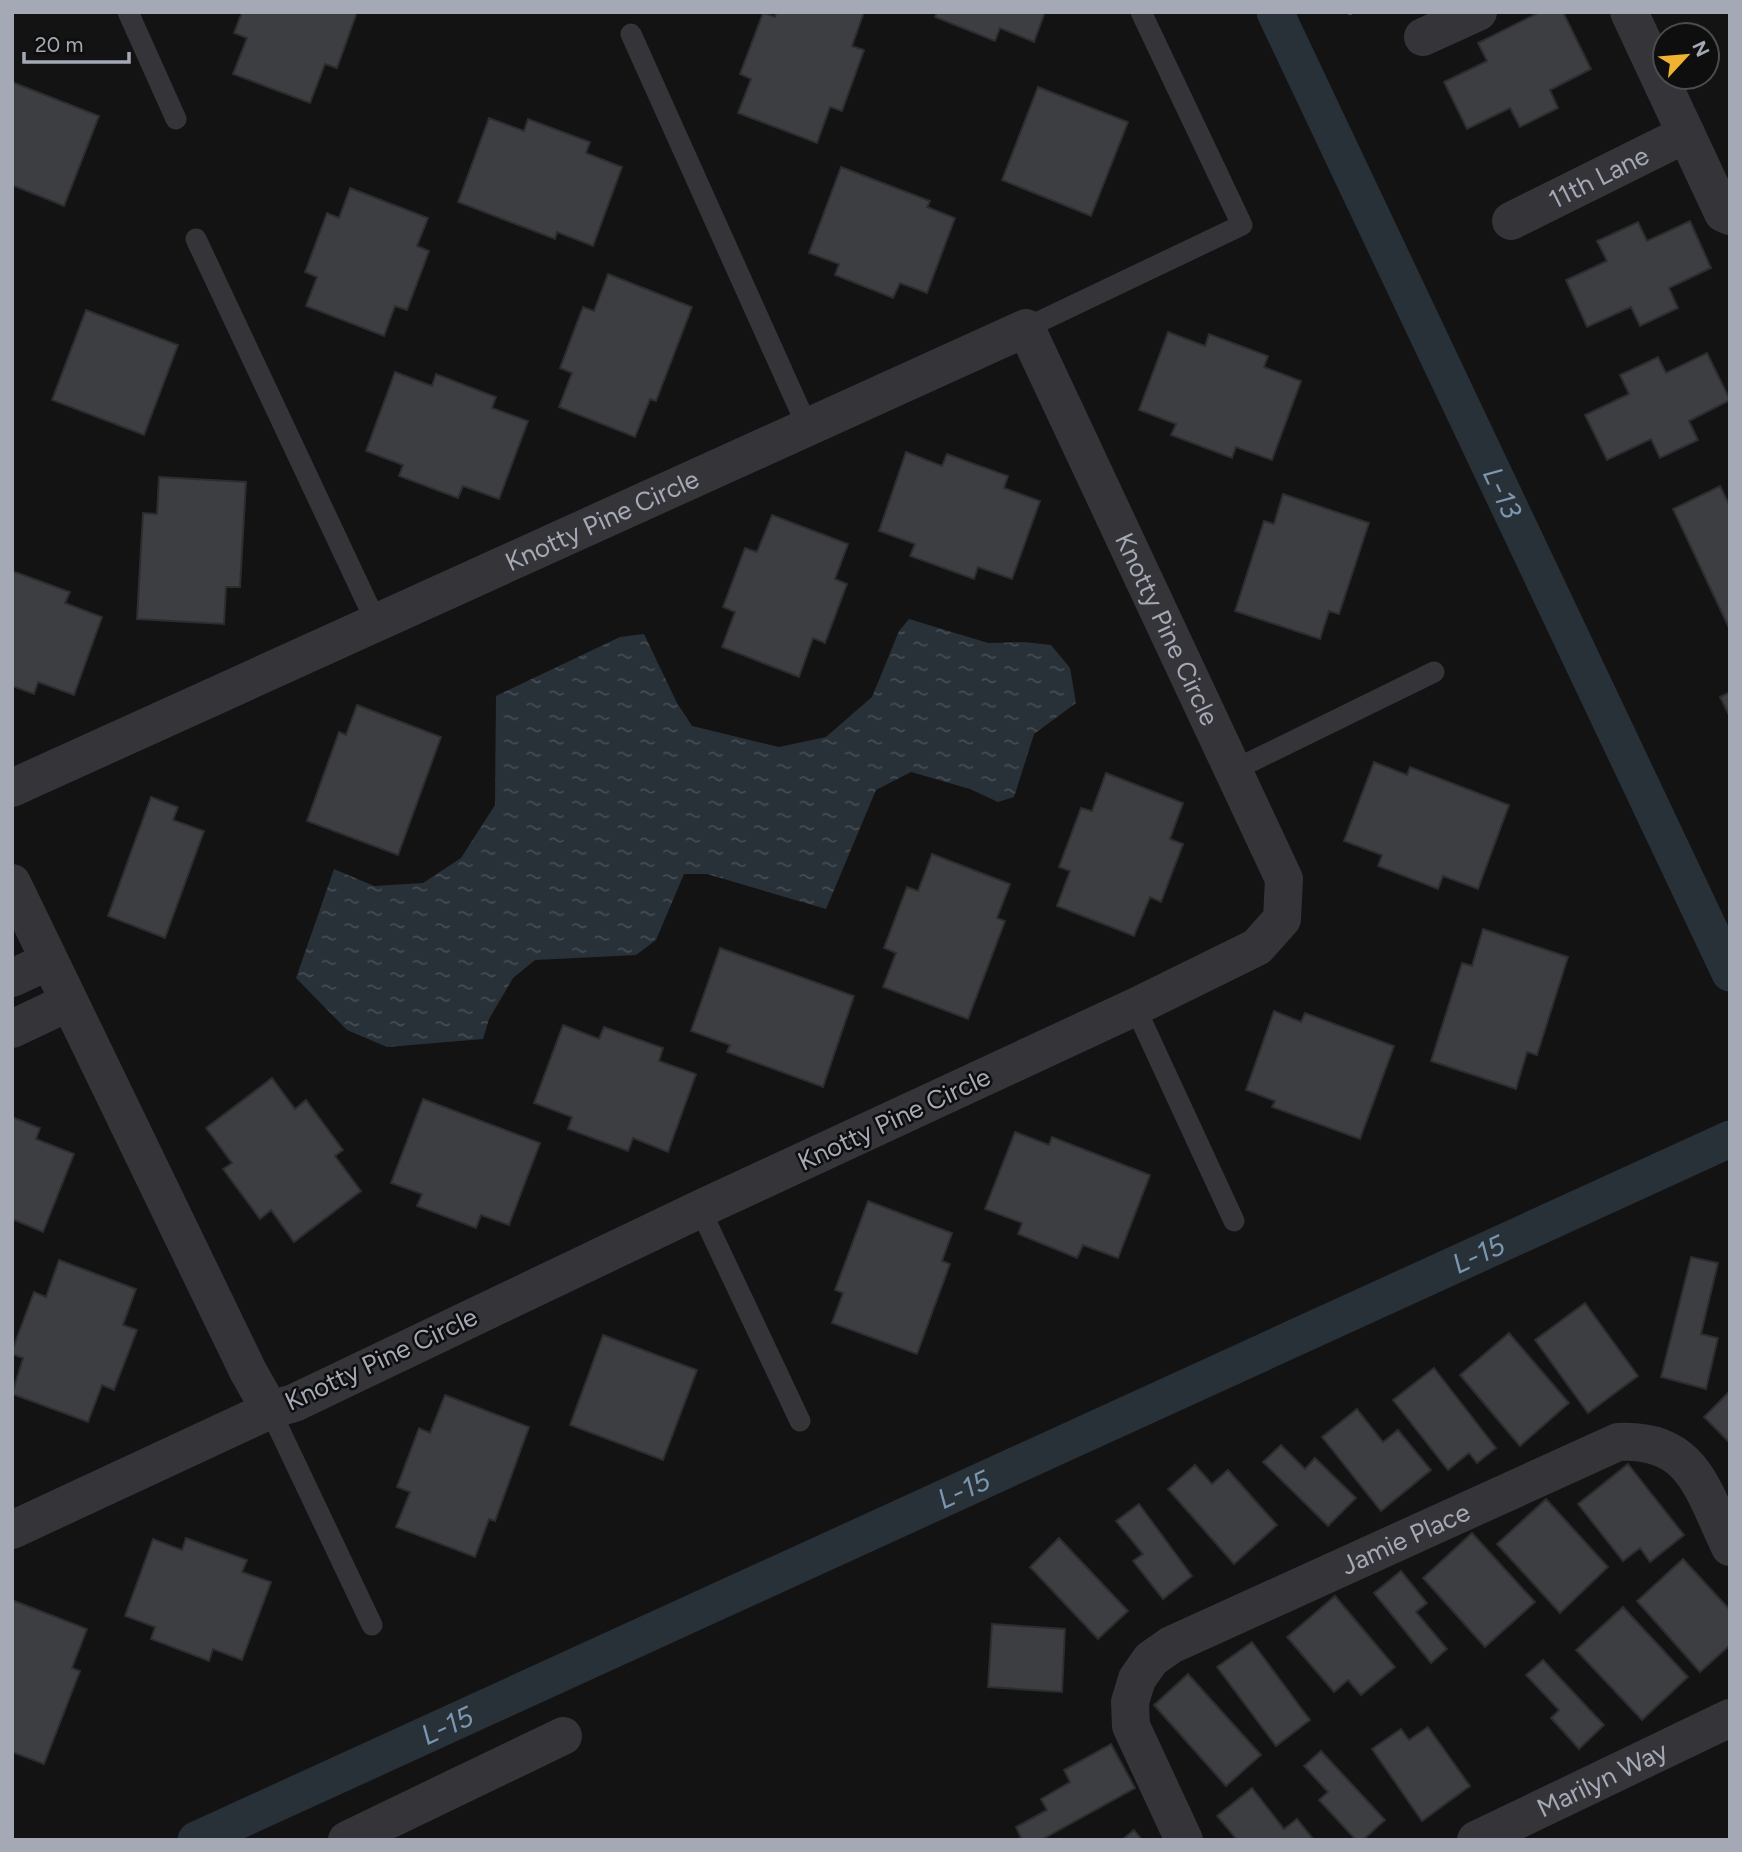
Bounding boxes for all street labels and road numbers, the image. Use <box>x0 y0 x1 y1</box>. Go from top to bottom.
street label: 11th Lane <box>1543 139 1654 216</box>
street label: Knotty Pine Circle <box>500 463 704 578</box>
street label: Knotty Pine Circle <box>1108 528 1226 731</box>
street label: Knotty Pine Circle <box>793 1060 995 1178</box>
street label: Knotty Pine Circle <box>280 1300 482 1418</box>
street label: Jamie Place <box>1336 1496 1475 1582</box>
street label: Marilyn Way <box>1532 1734 1673 1824</box>

